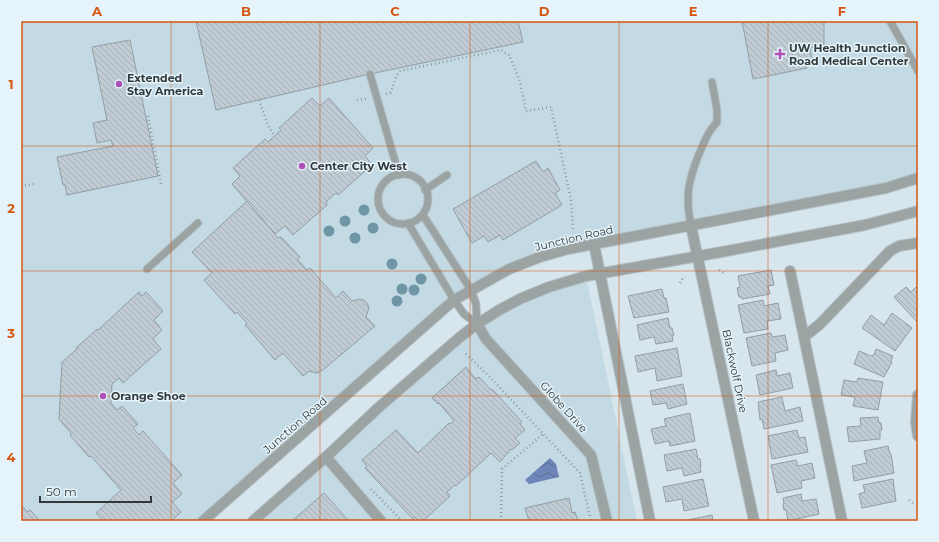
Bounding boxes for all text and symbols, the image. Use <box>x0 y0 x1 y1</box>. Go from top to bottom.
text: A <box>91 3 103 19</box>
text: B <box>241 3 251 19</box>
text: C <box>390 3 400 19</box>
text: D <box>539 3 550 19</box>
text: E <box>689 3 698 19</box>
text: F <box>838 3 846 19</box>
place label: UW Health Junction Road Medical Center <box>789 41 909 68</box>
marker: UW Health Junction Road Medical Center <box>774 48 786 60</box>
place label: Extended Stay America <box>127 71 203 98</box>
text: 1 <box>8 76 14 92</box>
marker: Extended Stay America <box>114 79 124 89</box>
place label: Center City West <box>310 159 407 173</box>
marker: Center City West <box>297 161 307 171</box>
text: 2 <box>7 200 15 216</box>
street label: Junction Road <box>532 222 615 254</box>
text: 3 <box>6 325 15 341</box>
street label: Blackwolf Drive <box>719 328 751 414</box>
street label: Globe Drive <box>537 378 591 436</box>
place label: Orange Shoe <box>111 389 186 403</box>
marker: Orange Shoe <box>98 391 108 401</box>
street label: Junction Road <box>259 393 330 457</box>
text: 4 <box>7 449 16 465</box>
scale bar <box>40 478 151 504</box>
text: 50 m <box>46 484 77 499</box>

